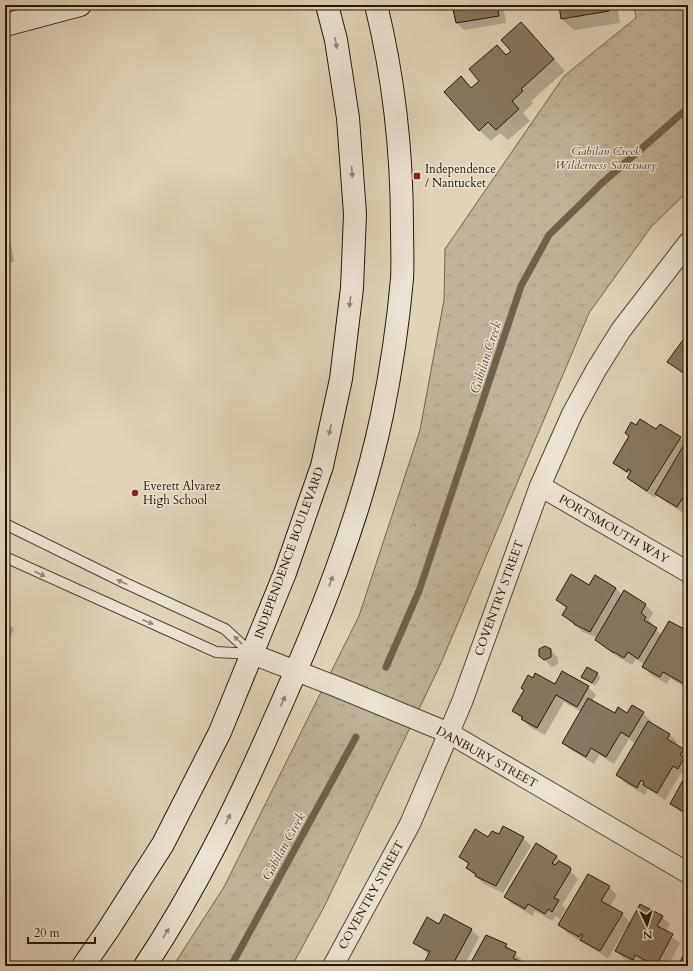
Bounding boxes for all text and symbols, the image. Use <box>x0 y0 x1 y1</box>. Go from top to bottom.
one-way arrow <box>333 37 339 49</box>
park label: Gabilan Creek Wilderness Sanctuary <box>555 143 657 173</box>
place label: Independence / Nantucket <box>425 161 496 191</box>
one-way arrow <box>348 166 355 178</box>
marker: Independence / Nantucket <box>412 171 422 181</box>
one-way arrow <box>347 296 353 308</box>
water label: Gabilan Creek <box>466 318 506 396</box>
one-way arrow <box>326 424 332 436</box>
street label: INDEPENDENCE BOULEVARD <box>250 465 328 641</box>
place label: Everett Alvarez High School <box>143 478 221 508</box>
marker: Everett Alvarez High School <box>130 488 140 498</box>
street label: PORTSMOUTH WAY <box>556 491 672 567</box>
street label: COVENTRY STREET <box>471 538 527 658</box>
one-way arrow <box>35 571 47 577</box>
one-way arrow <box>329 574 335 586</box>
one-way arrow <box>117 579 128 585</box>
one-way arrow <box>143 619 154 625</box>
one-way arrow <box>233 636 243 645</box>
one-way arrow <box>280 696 286 707</box>
street label: DANBURY STREET <box>433 722 541 792</box>
water label: Gabilan Creek <box>258 809 310 884</box>
one-way arrow <box>225 813 231 825</box>
street label: COVENTRY STREET <box>334 838 408 952</box>
north arrow <box>627 905 667 945</box>
scale bar <box>28 919 95 945</box>
text: 20 m <box>34 925 61 941</box>
one-way arrow <box>162 927 169 939</box>
text: N <box>642 927 653 942</box>

